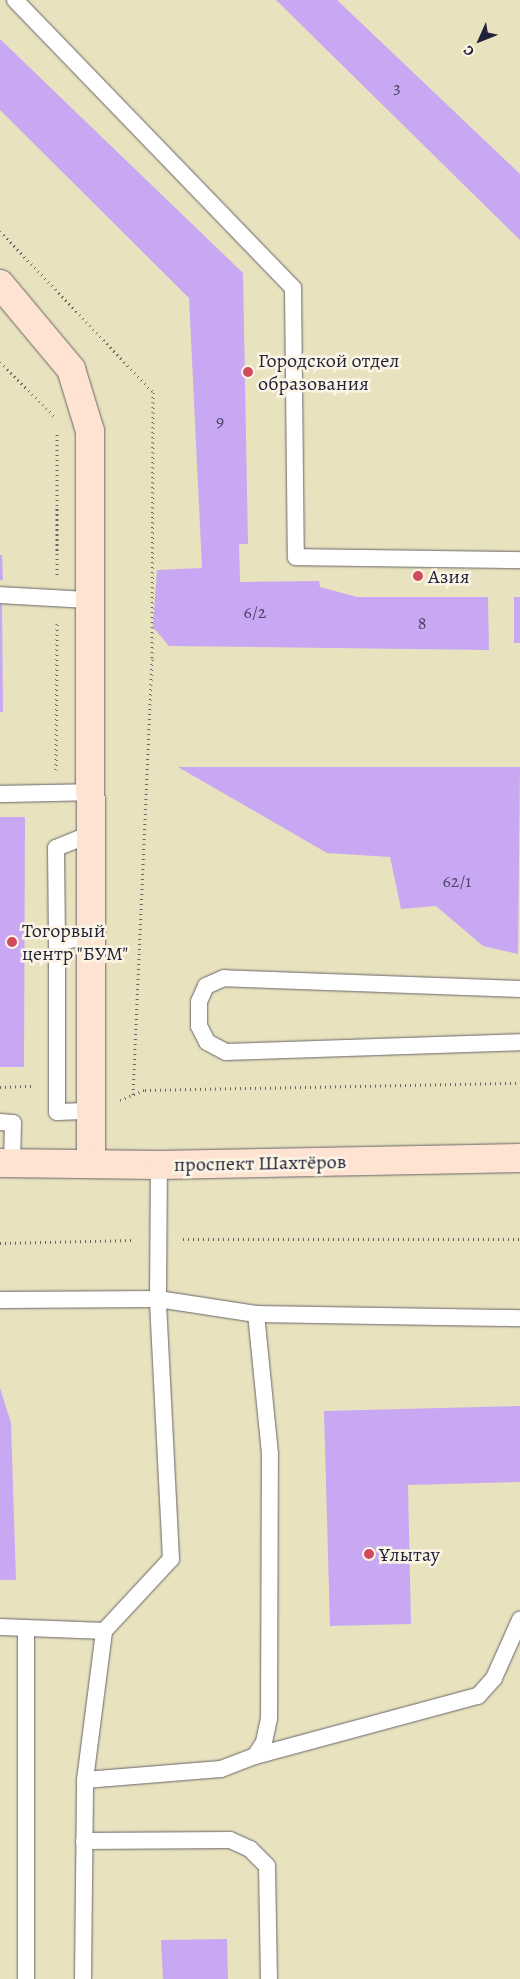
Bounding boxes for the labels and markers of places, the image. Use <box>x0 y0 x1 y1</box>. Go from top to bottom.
place label: Городской отдел образования <box>258 349 399 396</box>
marker: Городской отдел образования <box>242 366 254 378</box>
place label: Азия <box>428 564 470 588</box>
marker: Азия <box>412 570 424 582</box>
place label: Тогорвый центр "БУМ" <box>22 918 129 965</box>
marker: Тогорвый центр "БУМ" <box>6 936 18 948</box>
place label: Ұлытау <box>379 1542 440 1566</box>
marker: Ұлытау <box>363 1548 375 1560</box>

